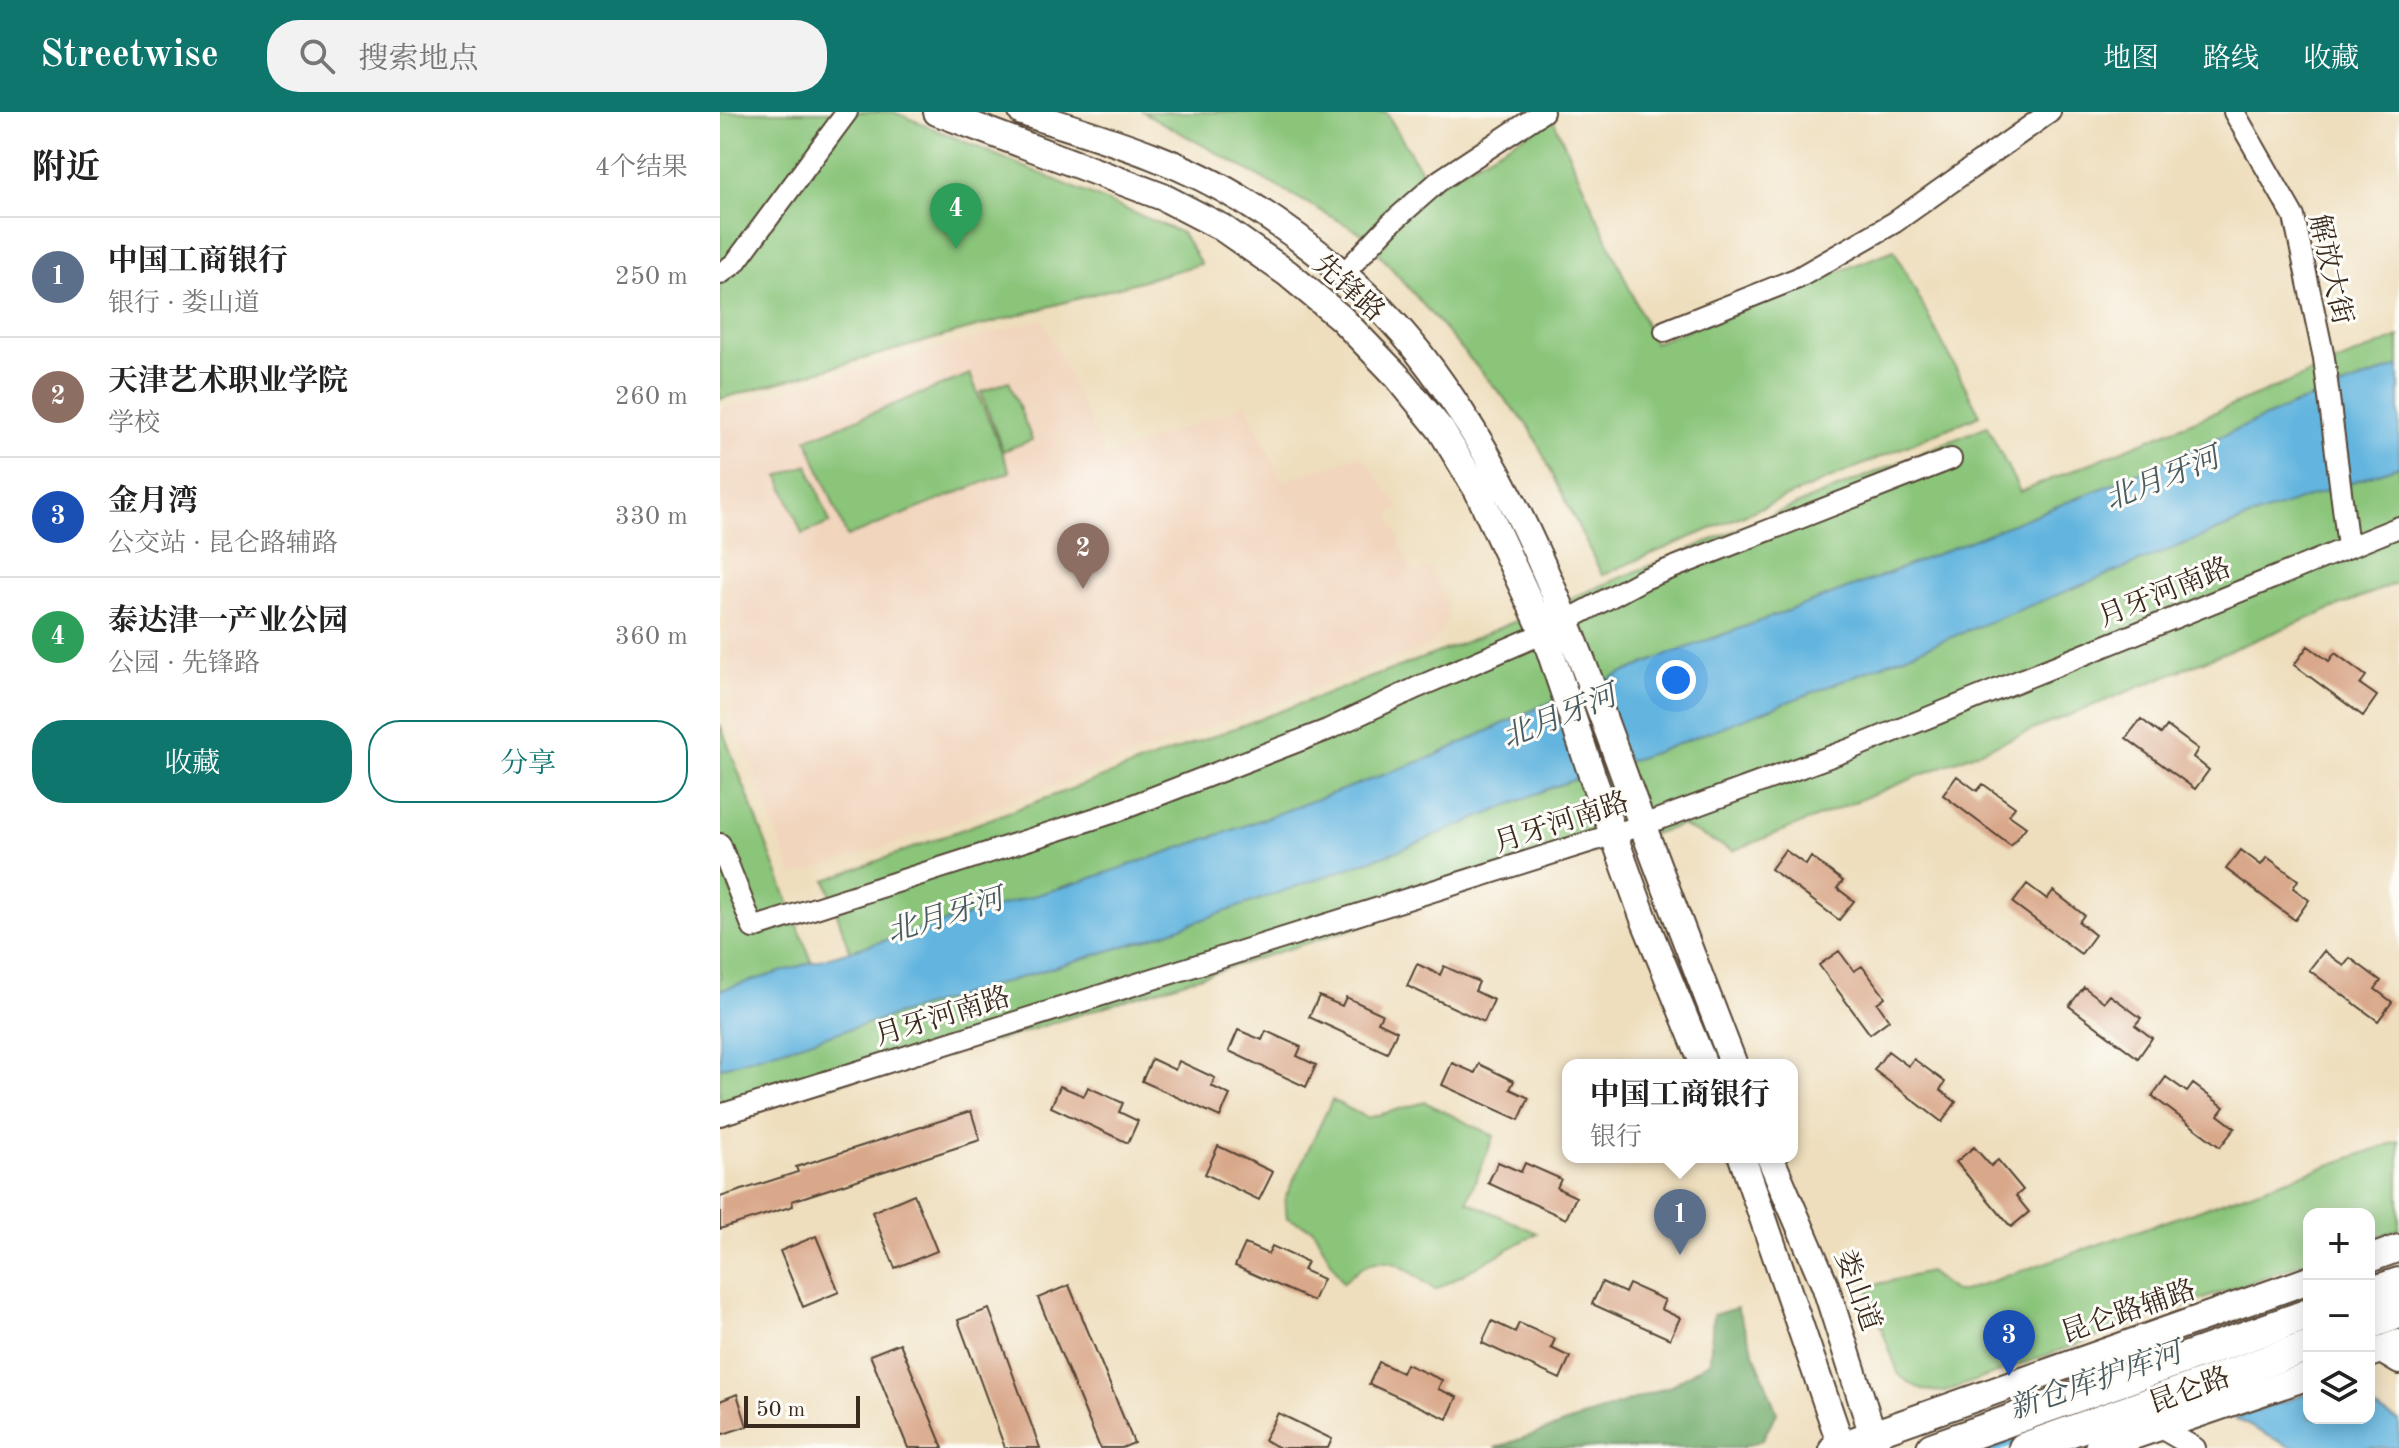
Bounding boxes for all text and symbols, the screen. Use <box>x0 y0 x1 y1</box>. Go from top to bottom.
search box <box>267 20 827 92</box>
icon: search <box>295 34 339 78</box>
text: Streetwise <box>40 37 219 75</box>
text: 搜索地点 <box>359 45 479 75</box>
text: 地图 <box>2103 46 2159 74</box>
text: 路线 <box>2203 46 2259 74</box>
text: 收藏 <box>2303 46 2359 74</box>
text: 附近 <box>32 152 100 186</box>
text: 4个结果 <box>595 155 688 181</box>
pin: 4 <box>930 183 982 249</box>
street label: 解放大街 <box>2303 211 2358 327</box>
text: 中国工商银行 <box>108 247 288 277</box>
street label: 先锋路 <box>1307 248 1391 328</box>
text: 1 <box>50 264 66 290</box>
text: 250 m <box>615 264 688 290</box>
text: 银行 · 娄山道 <box>108 291 260 317</box>
text: 天津艺术职业学院 <box>108 367 348 397</box>
text: 2 <box>50 384 66 410</box>
text: 260 m <box>615 384 688 410</box>
text: 学校 <box>108 411 160 437</box>
water label: 北月牙河 <box>2101 440 2229 516</box>
text: 金月湾 <box>108 487 198 517</box>
text: 3 <box>50 504 66 530</box>
text: 330 m <box>615 504 688 530</box>
pin: 2 <box>1057 523 1109 589</box>
text: 公交站 · 昆仑路辅路 <box>108 531 338 557</box>
street label: 月牙河南路 <box>2094 552 2235 633</box>
text: 泰达津一产业公园 <box>108 607 348 637</box>
text: 4 <box>50 624 66 650</box>
text: 360 m <box>615 624 688 650</box>
text: 公园 · 先锋路 <box>108 651 260 677</box>
your location <box>1656 660 1696 700</box>
water label: 北月牙河 <box>1498 678 1626 754</box>
button: 收藏 <box>32 720 352 803</box>
button: 分享 <box>368 720 688 803</box>
street label: 月牙河南路 <box>1490 786 1633 859</box>
water label: 北月牙河 <box>883 882 1012 949</box>
street label: 月牙河南路 <box>871 981 1014 1052</box>
popup <box>1562 1059 1798 1163</box>
text: 中国工商银行 <box>1590 1081 1770 1111</box>
text: 银行 <box>1590 1125 1642 1151</box>
pin: 1 <box>1654 1189 1706 1255</box>
map controls <box>2303 1208 2375 1424</box>
button: + <box>2303 1208 2375 1280</box>
street label: 娄山道 <box>1829 1246 1887 1335</box>
street label: 昆仑路辅路 <box>2057 1274 2200 1349</box>
button: − <box>2303 1280 2375 1352</box>
pin: 3 <box>1983 1310 2035 1376</box>
water label: 新仓库护库河 <box>2005 1334 2190 1425</box>
button: layers <box>2303 1352 2375 1424</box>
street label: 昆仑路 <box>2145 1361 2234 1419</box>
scale bar <box>744 1392 860 1428</box>
text: 50 m <box>756 1399 805 1421</box>

